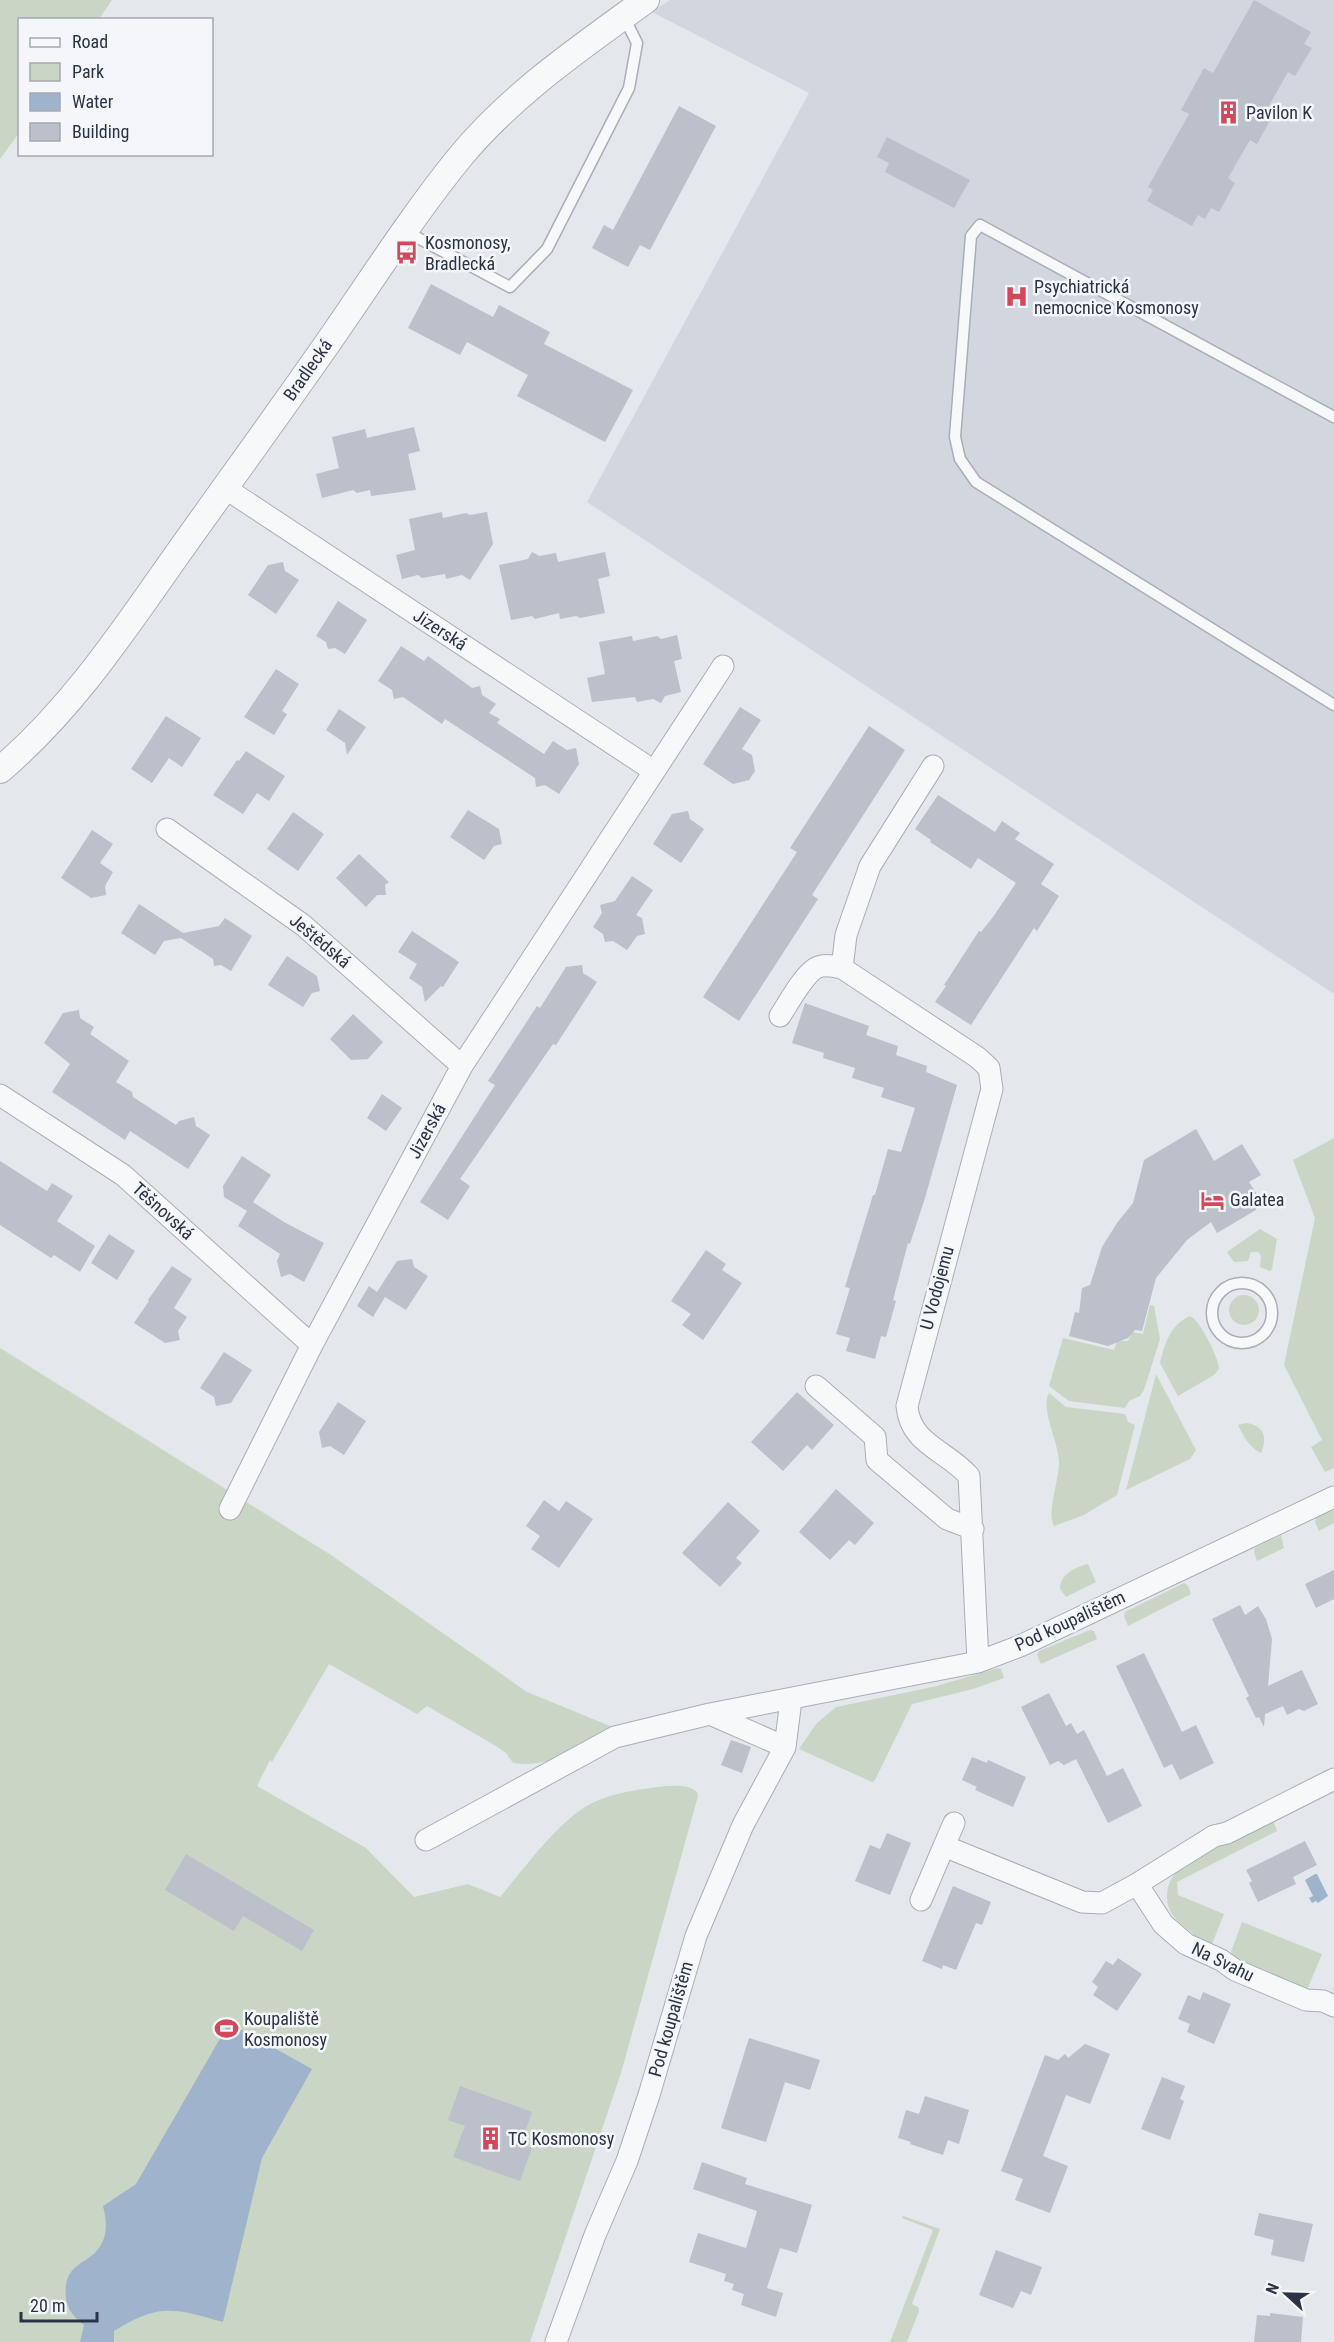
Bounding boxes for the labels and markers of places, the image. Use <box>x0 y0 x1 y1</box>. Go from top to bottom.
building icon: Pavilon K <box>1215 100 1241 126</box>
place label: Pavilon K <box>1246 102 1312 123</box>
place label: Kosmonosy, Bradlecká <box>425 232 510 274</box>
bus stop icon: Kosmonosy, Bradlecká <box>394 240 420 266</box>
place label: Psychiatrická nemocnice Kosmonosy <box>1034 276 1199 318</box>
hospital icon: Psychiatrická nemocnice Kosmonosy <box>1003 284 1029 310</box>
hotel icon: Galatea <box>1199 1187 1225 1213</box>
place label: Galatea <box>1230 1189 1284 1210</box>
place label: Koupaliště Kosmonosy <box>244 2008 327 2050</box>
sports icon: Koupaliště Kosmonosy <box>213 2016 239 2042</box>
building icon: TC Kosmonosy <box>477 2126 503 2152</box>
place label: TC Kosmonosy <box>508 2128 615 2149</box>

